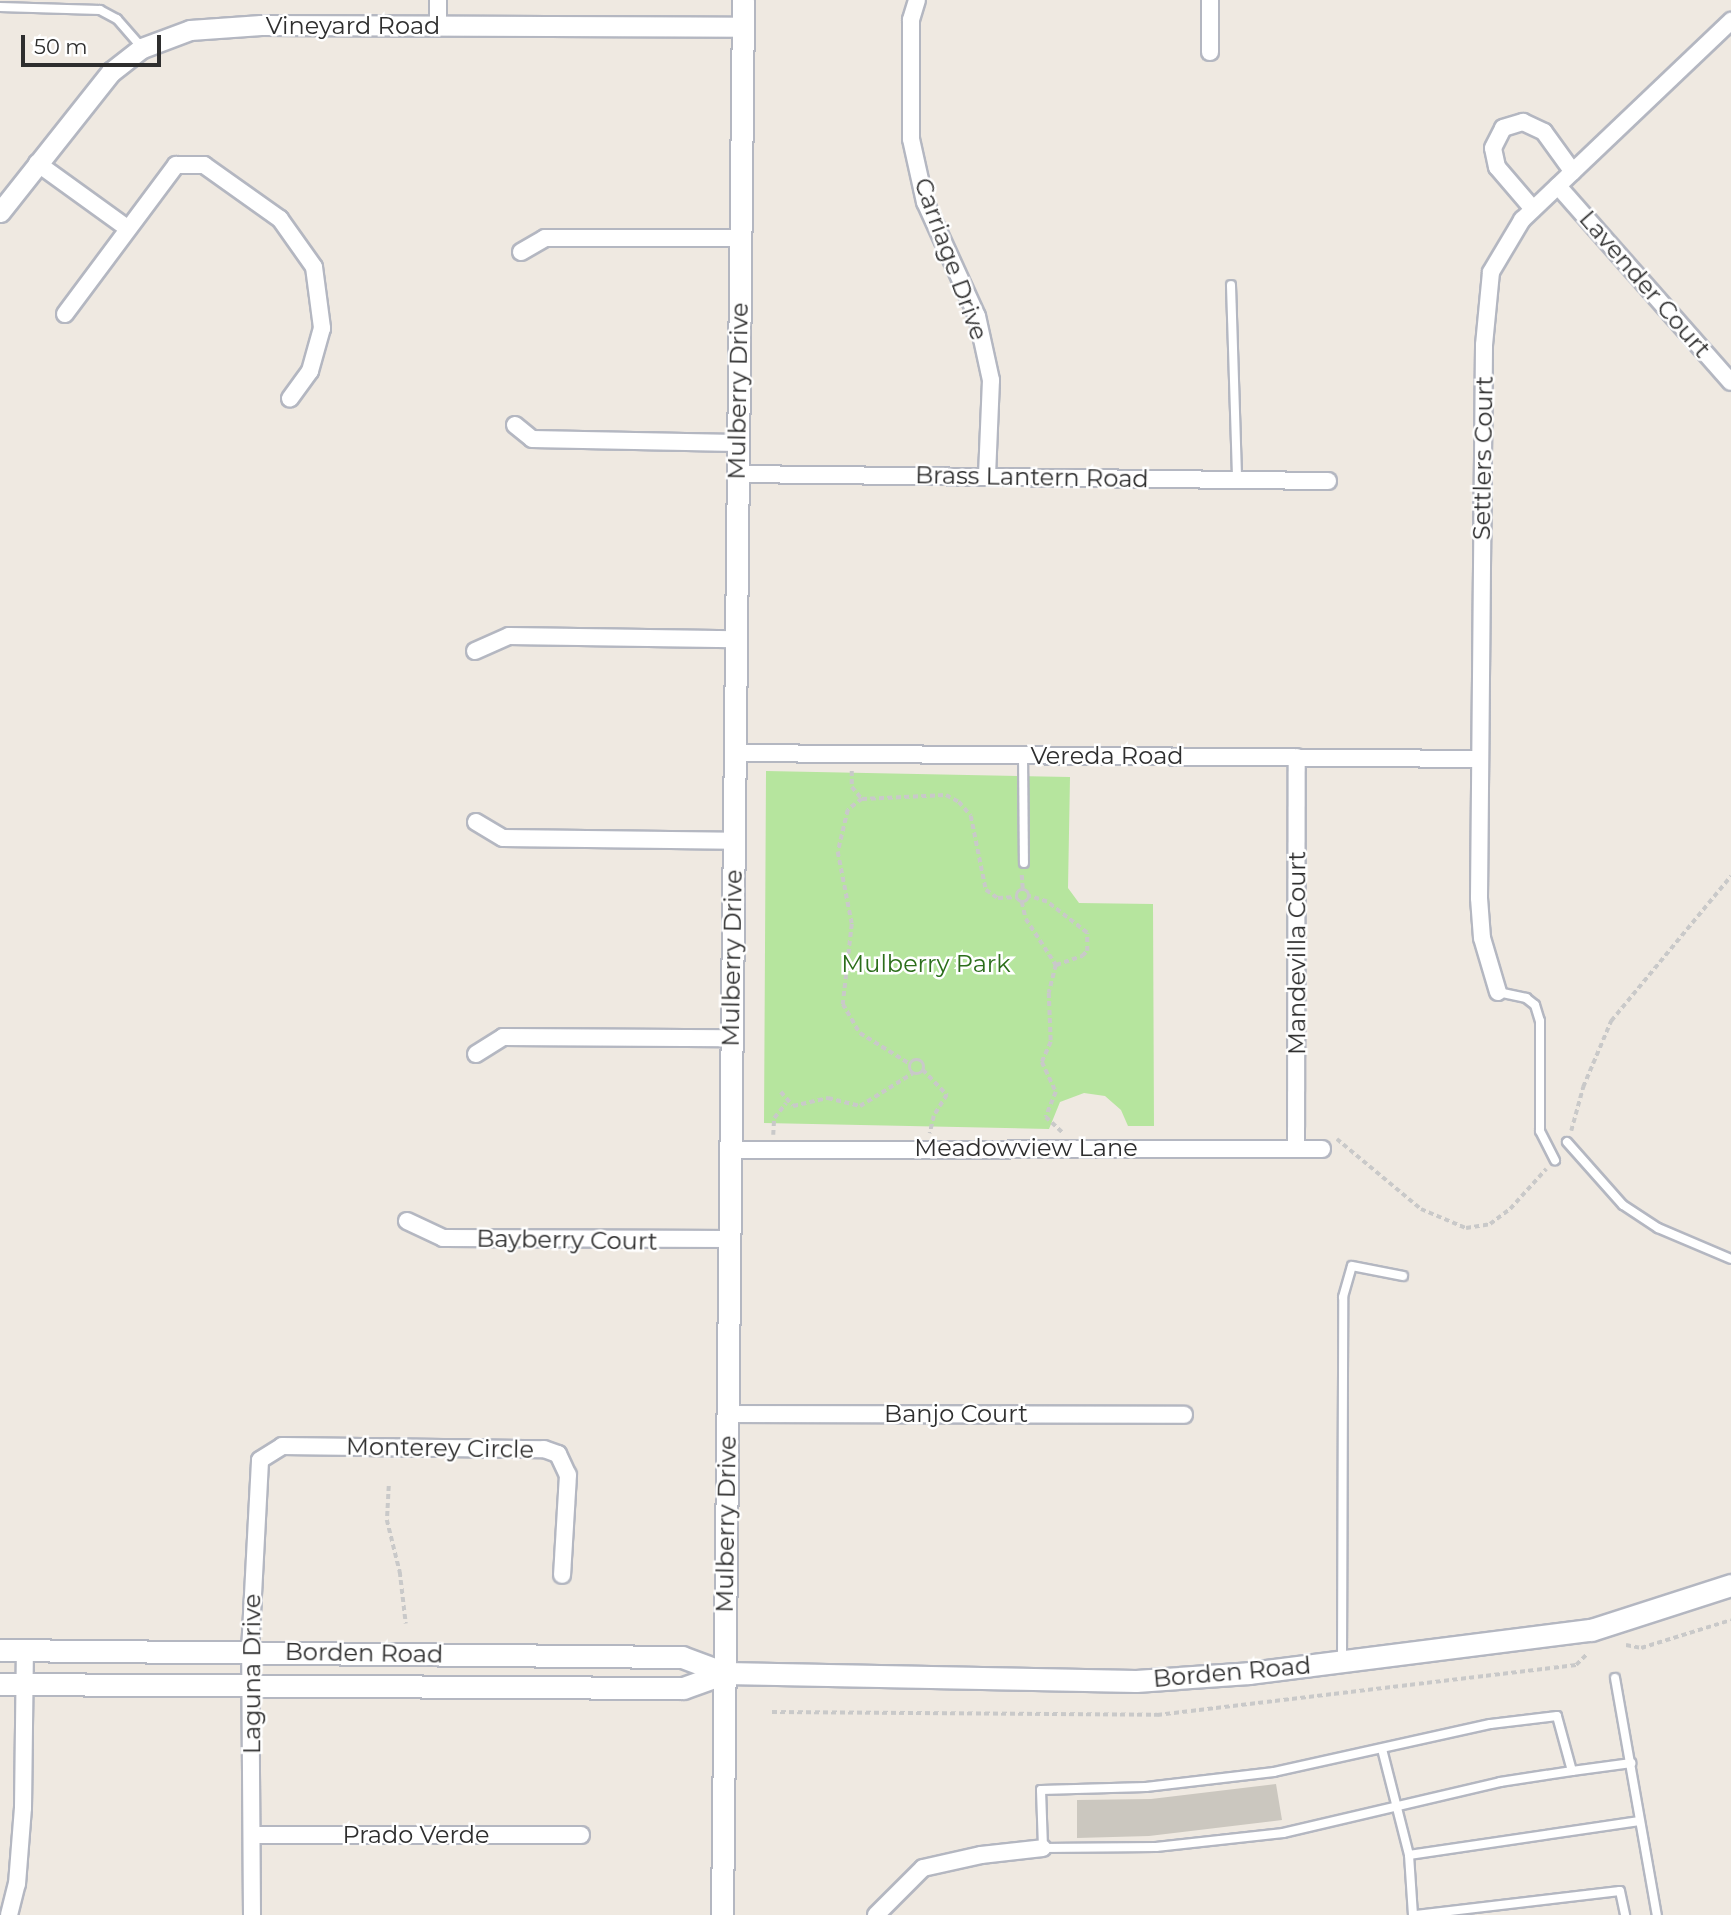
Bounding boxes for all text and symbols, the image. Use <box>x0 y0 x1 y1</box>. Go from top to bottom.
street label: Vineyard Road <box>266 12 440 40</box>
scale bar <box>24 21 164 65</box>
text: 50 m <box>34 34 88 59</box>
street label: Carriage Drive <box>908 174 994 344</box>
street label: Lavender Court <box>1573 205 1717 363</box>
street label: Mulberry Drive <box>722 302 754 480</box>
street label: Settlers Court <box>1467 376 1499 540</box>
street label: Brass Lantern Road <box>915 461 1149 493</box>
street label: Vereda Road <box>1030 742 1184 770</box>
street label: Mandevilla Court <box>1283 851 1311 1055</box>
street label: Mulberry Drive <box>716 869 748 1047</box>
park label: Mulberry Park <box>841 950 1011 978</box>
street label: Meadowview Lane <box>914 1134 1138 1162</box>
street label: Bayberry Court <box>476 1224 658 1256</box>
street label: Banjo Court <box>884 1400 1028 1428</box>
street label: Monterey Circle <box>346 1432 534 1464</box>
street label: Mulberry Drive <box>710 1435 742 1613</box>
street label: Laguna Drive <box>238 1594 266 1754</box>
street label: Borden Road <box>285 1637 443 1669</box>
street label: Borden Road <box>1152 1651 1312 1693</box>
street label: Prado Verde <box>342 1821 490 1849</box>

